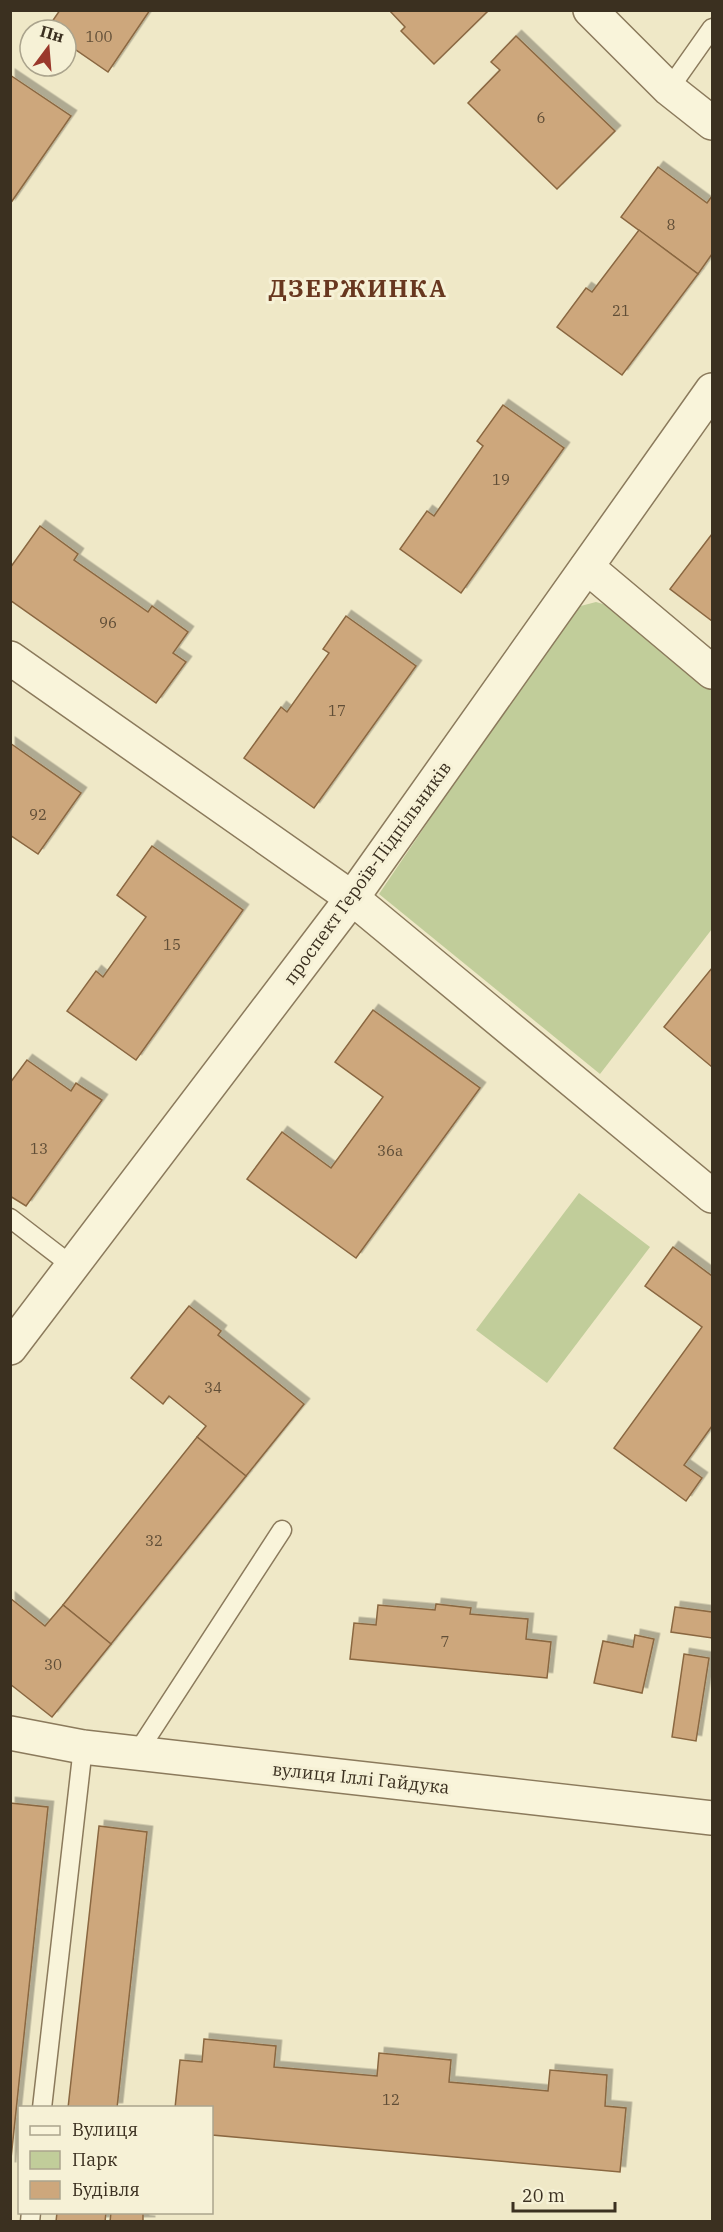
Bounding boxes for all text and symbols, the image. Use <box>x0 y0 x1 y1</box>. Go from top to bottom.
north arrow <box>18 18 78 78</box>
text: Пн <box>38 21 66 47</box>
house number: 100 <box>85 27 113 46</box>
house number: 6 <box>536 108 546 127</box>
house number: 8 <box>666 215 676 234</box>
district label: ДЗЕРЖИНКА <box>269 272 447 304</box>
house number: 21 <box>612 301 630 320</box>
house number: 19 <box>492 470 510 489</box>
house number: 96 <box>99 613 117 632</box>
house number: 17 <box>328 701 346 720</box>
street label: проспект Героїв-Підпільників <box>278 757 456 989</box>
house number: 92 <box>29 805 47 824</box>
house number: 15 <box>163 935 181 954</box>
house number: 13 <box>30 1139 48 1158</box>
house number: 36а <box>377 1141 403 1160</box>
house number: 34 <box>204 1378 222 1397</box>
house number: 32 <box>145 1531 163 1550</box>
house number: 7 <box>440 1632 450 1651</box>
house number: 30 <box>44 1655 62 1674</box>
street label: вулиця Іллі Гайдука <box>271 1757 451 1799</box>
house number: 12 <box>382 2090 400 2109</box>
legend <box>18 2106 213 2214</box>
text: Вулиця <box>72 2118 138 2141</box>
text: Парк <box>72 2148 118 2171</box>
scale bar <box>513 2175 615 2213</box>
text: Будівля <box>72 2178 140 2201</box>
text: 20 m <box>522 2184 565 2207</box>

